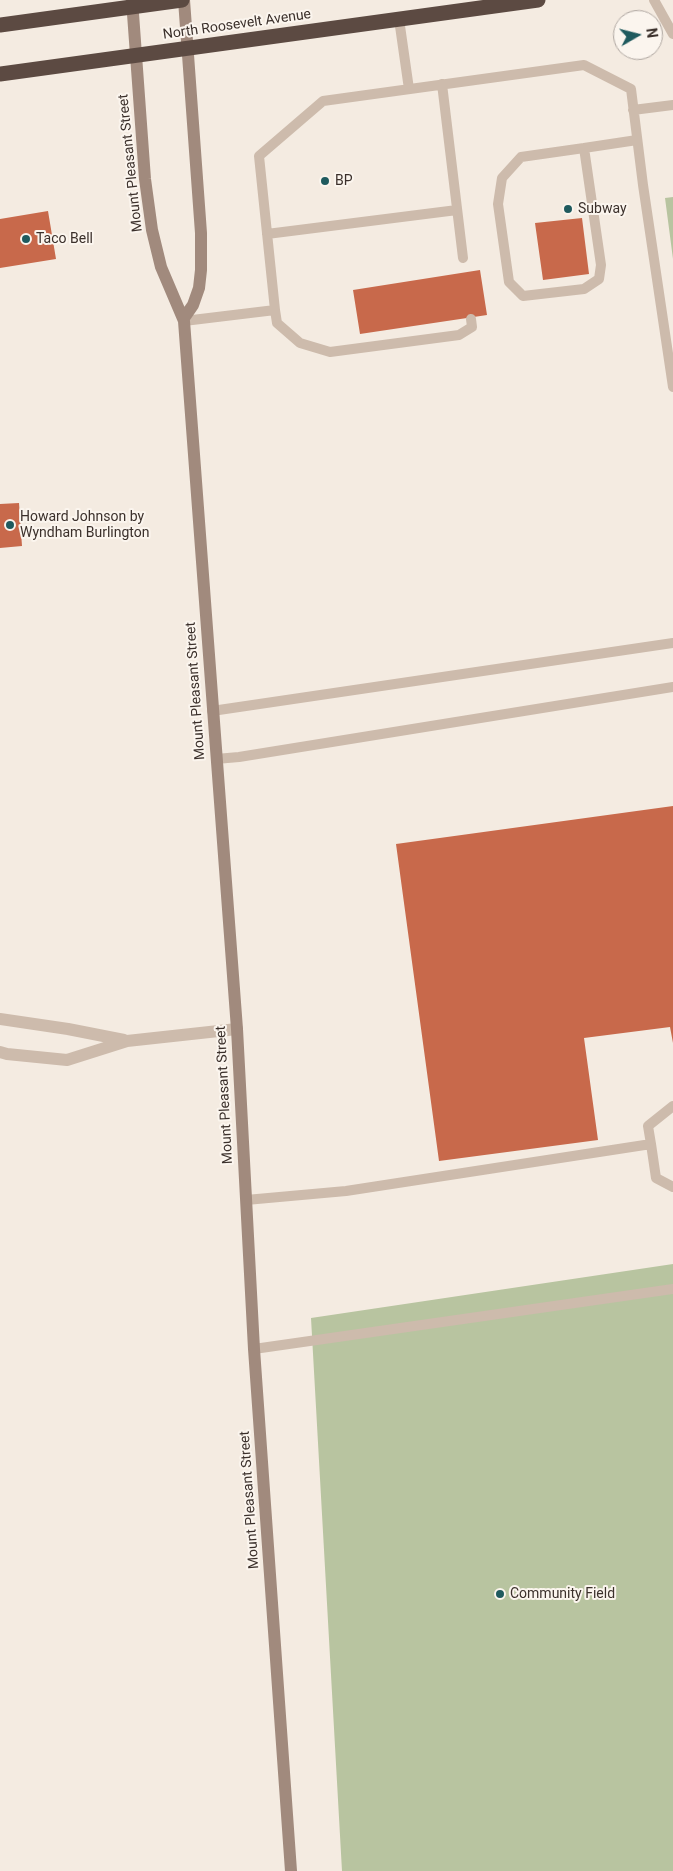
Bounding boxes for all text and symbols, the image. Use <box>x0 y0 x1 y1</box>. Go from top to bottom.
street label: North Roosevelt Avenue <box>162 6 312 44</box>
north arrow <box>613 10 663 60</box>
text: N <box>643 27 660 39</box>
street label: Mount Pleasant Street <box>115 93 147 233</box>
place label: BP <box>335 173 353 189</box>
marker: BP <box>319 175 331 187</box>
place label: Subway <box>578 201 627 217</box>
marker: Subway <box>562 203 574 215</box>
place label: Taco Bell <box>36 231 93 247</box>
marker: Taco Bell <box>20 233 32 245</box>
place label: Howard Johnson by Wyndham Burlington <box>20 509 149 542</box>
marker: Howard Johnson by Wyndham Burlington <box>4 519 16 531</box>
street label: Mount Pleasant Street <box>183 621 209 761</box>
street label: Mount Pleasant Street <box>213 1025 237 1165</box>
street label: Mount Pleasant Street <box>237 1430 263 1570</box>
place label: Community Field <box>510 1586 615 1602</box>
marker: Community Field <box>494 1588 506 1600</box>

